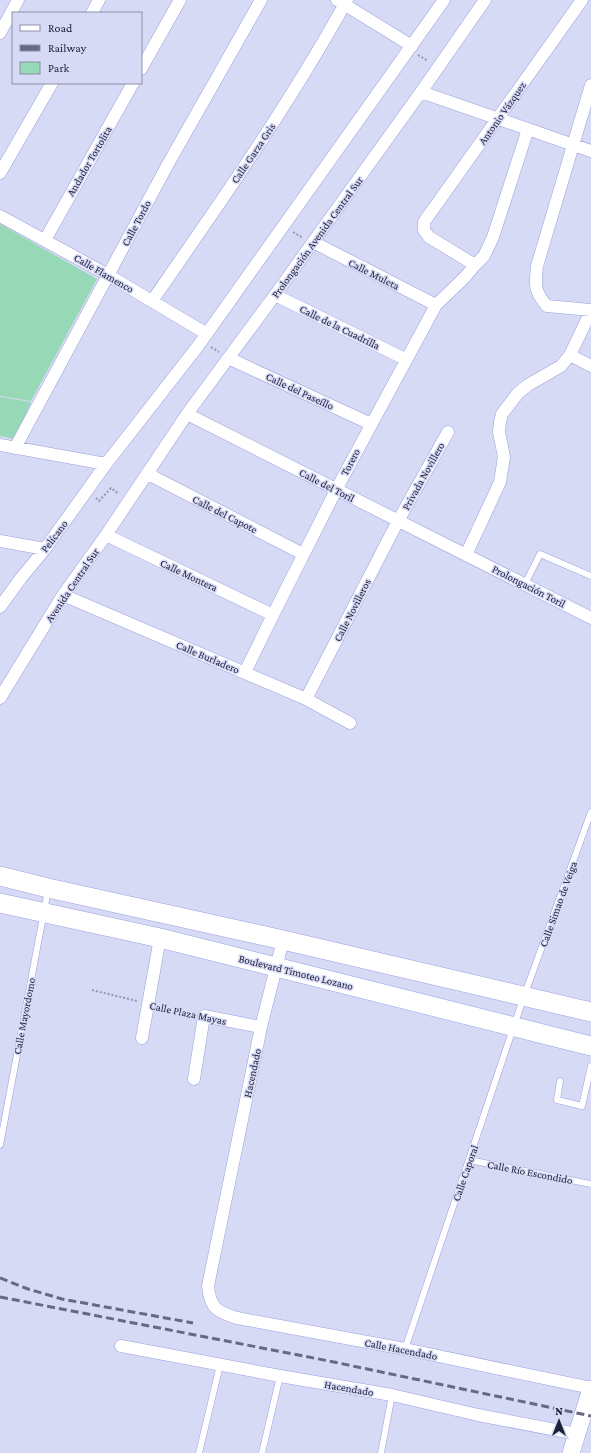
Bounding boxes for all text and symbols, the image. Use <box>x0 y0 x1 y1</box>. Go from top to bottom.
legend <box>12 12 142 84</box>
text: Road <box>48 21 73 35</box>
text: Railway <box>48 41 87 55</box>
text: Park <box>48 61 70 75</box>
street label: Antonio Vázquez <box>476 79 529 147</box>
street label: Calle Garza Gris <box>228 121 278 185</box>
street label: Andador Tortolita <box>64 124 114 198</box>
street label: Prolongación Avenida Central Sur <box>269 174 366 301</box>
street label: Calle Tordo <box>119 198 153 248</box>
street label: Calle Flamenco <box>72 251 137 295</box>
street label: Calle Muleta <box>347 256 401 292</box>
street label: Calle de la Cuadrilla <box>298 302 382 352</box>
street label: Calle del Paseíllo <box>264 370 336 412</box>
street label: Privada Novillero <box>399 440 447 512</box>
street label: Torero <box>338 446 362 477</box>
street label: Calle del Toril <box>297 466 357 504</box>
street label: Calle del Capote <box>190 493 259 536</box>
street label: Pelícano <box>38 517 70 554</box>
street label: Avenida Central Sur <box>43 546 101 624</box>
street label: Calle Montera <box>158 556 220 594</box>
street label: Prolongación Toril <box>490 562 568 611</box>
street label: Calle Novilleros <box>331 577 373 643</box>
street label: Calle Burladero <box>175 638 242 676</box>
street label: Calle Simao de Veiga <box>537 860 580 949</box>
street label: Boulevard Timoteo Lozano <box>237 952 355 992</box>
street label: Calle Mayordomo <box>11 976 38 1056</box>
street label: Calle Plaza Mayas <box>148 999 227 1028</box>
street label: Hacendado <box>241 1047 263 1099</box>
street label: Calle Caporal <box>450 1143 481 1203</box>
street label: Calle Río Escondido <box>486 1158 574 1186</box>
street label: Calle Hacendado <box>364 1336 439 1362</box>
street label: Hacendado <box>323 1378 375 1398</box>
north arrow <box>539 1401 579 1441</box>
text: N <box>555 1405 563 1417</box>

